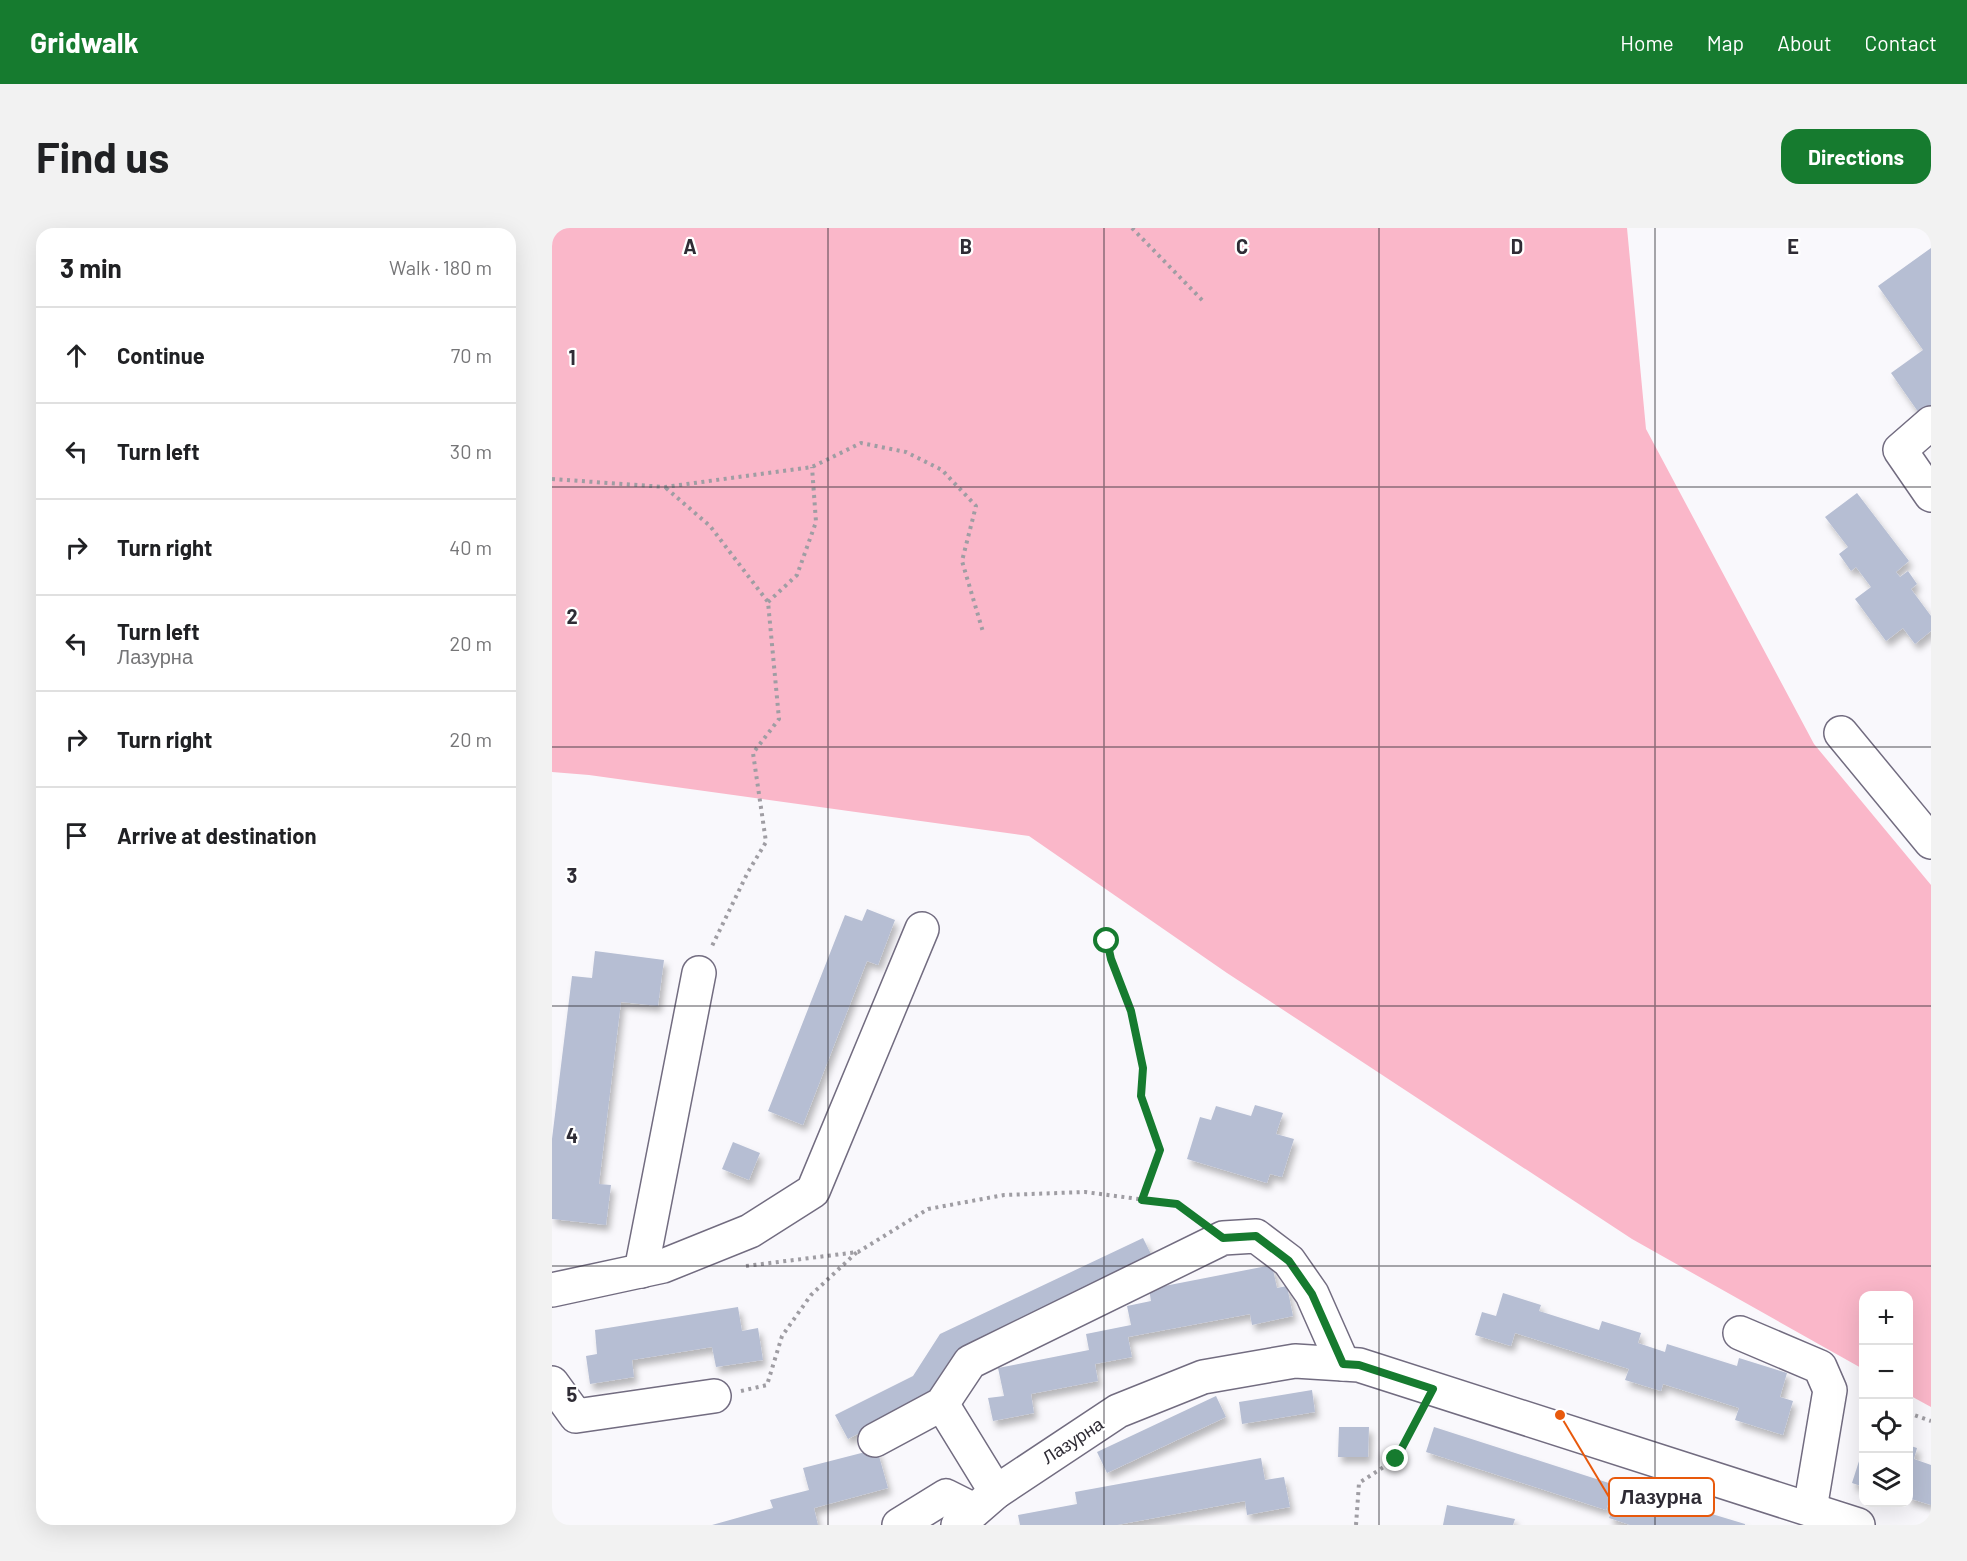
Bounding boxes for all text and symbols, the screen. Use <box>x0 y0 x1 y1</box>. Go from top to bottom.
text: Gridwalk <box>30 25 139 59</box>
text: Home <box>1620 30 1674 55</box>
text: Map <box>1707 30 1744 55</box>
text: About <box>1777 30 1832 55</box>
text: Contact <box>1865 30 1937 55</box>
button: Directions <box>1781 129 1931 184</box>
text: Find us <box>36 131 169 181</box>
text: A <box>683 234 697 258</box>
text: B <box>960 234 972 258</box>
text: C <box>1236 234 1248 258</box>
text: D <box>1511 234 1523 258</box>
text: E <box>1787 234 1799 258</box>
text: 3 min <box>60 252 122 283</box>
text: Walk · 180 m <box>389 255 492 279</box>
icon: ahead <box>60 339 93 372</box>
text: Continue <box>117 342 205 368</box>
text: 70 m <box>451 343 492 367</box>
text: 1 <box>568 345 576 369</box>
icon: left <box>60 435 93 468</box>
text: Turn left <box>117 438 200 464</box>
text: 30 m <box>450 439 492 463</box>
icon: right <box>60 531 93 564</box>
text: Turn right <box>117 534 212 560</box>
text: 40 m <box>449 535 492 559</box>
text: 2 <box>566 604 578 628</box>
text: Turn left <box>117 618 200 644</box>
icon: left <box>60 627 93 660</box>
text: 20 m <box>449 631 492 655</box>
text: Лазурна <box>117 644 193 668</box>
icon: right <box>60 723 93 756</box>
text: Turn right <box>117 726 212 752</box>
text: 20 m <box>449 727 492 751</box>
icon: arrive <box>60 819 93 852</box>
text: Arrive at destination <box>117 822 316 848</box>
text: 3 <box>567 863 577 887</box>
route start <box>1093 927 1119 953</box>
text: 4 <box>566 1123 578 1147</box>
map controls <box>1859 1291 1913 1507</box>
button: + <box>1859 1291 1913 1345</box>
button: − <box>1859 1345 1913 1399</box>
text: 5 <box>567 1382 578 1406</box>
button: locate <box>1859 1399 1913 1453</box>
street label: Лазурна <box>1038 1412 1108 1468</box>
route end <box>1382 1445 1408 1471</box>
button: layers <box>1859 1453 1913 1507</box>
callout: Лазурна <box>1609 1478 1714 1516</box>
text: Лазурна <box>1620 1484 1703 1508</box>

